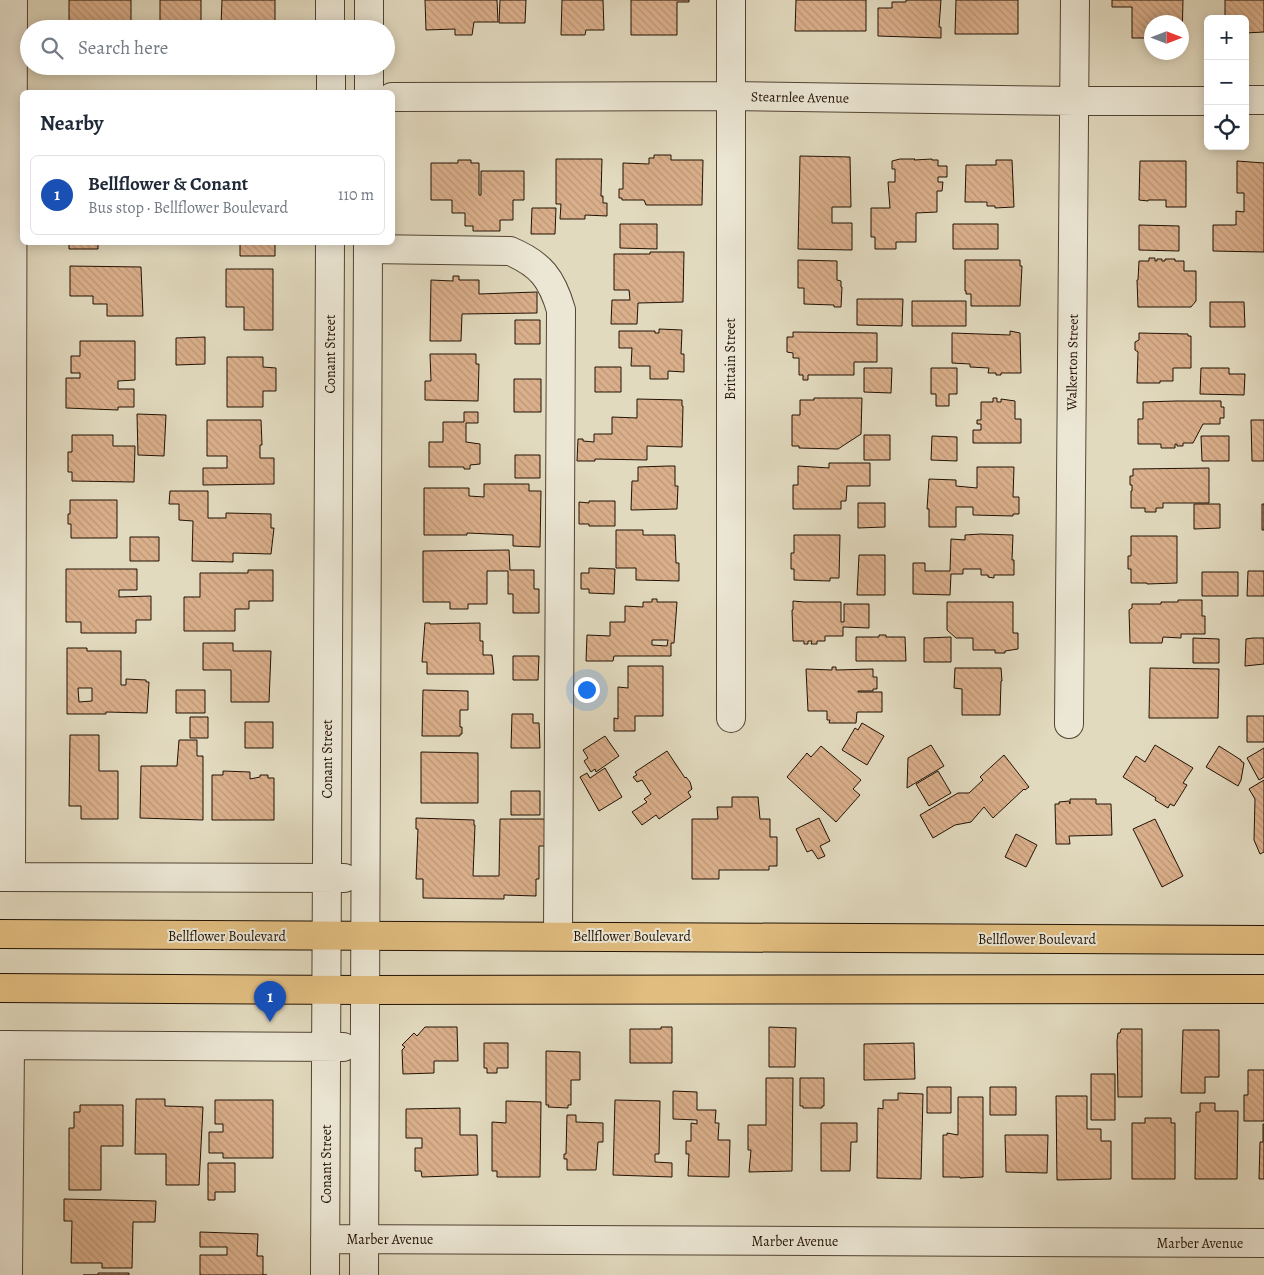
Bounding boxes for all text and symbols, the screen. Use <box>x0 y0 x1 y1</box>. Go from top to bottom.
north arrow <box>1144 15 1189 60</box>
map controls <box>1204 15 1249 150</box>
button: + <box>1204 15 1249 60</box>
search box <box>20 20 395 75</box>
icon: search <box>38 34 66 62</box>
text: Search here <box>78 35 168 61</box>
button: − <box>1204 60 1249 105</box>
street label: Stearnlee Avenue <box>751 87 849 108</box>
button: locate <box>1204 105 1249 150</box>
text: Nearby <box>40 109 103 137</box>
text: Bellflower & Conant <box>88 171 248 197</box>
text: 1 <box>54 184 60 206</box>
text: 110 m <box>338 184 374 206</box>
text: Bus stop · Bellflower Boulevard <box>88 197 288 219</box>
street label: Walkerton Street <box>1062 313 1083 411</box>
street label: Conant Street <box>321 314 340 394</box>
street label: Brittain Street <box>721 318 740 400</box>
your location <box>574 677 600 703</box>
street label: Conant Street <box>318 719 337 799</box>
street label: Bellflower Boulevard <box>168 927 286 946</box>
street label: Bellflower Boulevard <box>573 927 691 946</box>
street label: Bellflower Boulevard <box>978 930 1096 949</box>
pin: 1 <box>254 981 286 1022</box>
street label: Conant Street <box>317 1124 336 1204</box>
street label: Marber Avenue <box>347 1230 433 1249</box>
street label: Marber Avenue <box>752 1232 838 1251</box>
street label: Marber Avenue <box>1157 1234 1243 1253</box>

